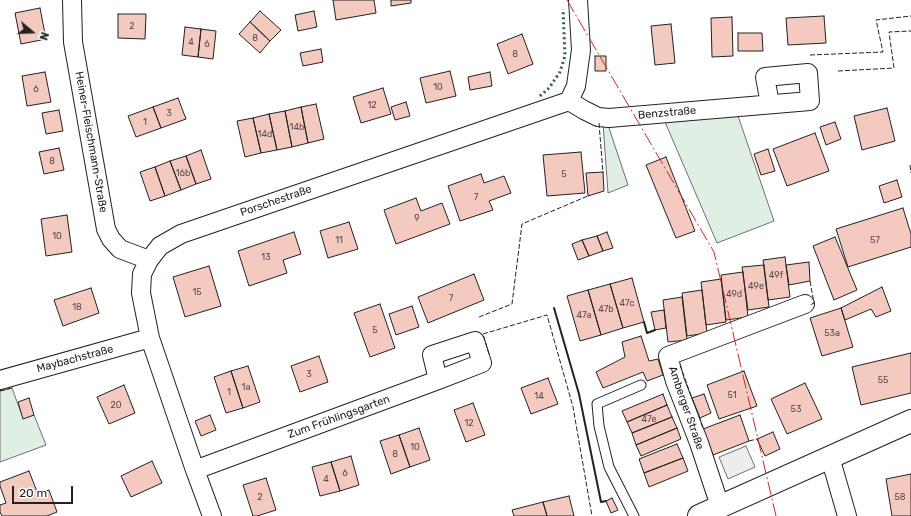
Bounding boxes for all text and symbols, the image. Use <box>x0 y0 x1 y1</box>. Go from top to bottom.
north arrow <box>12 12 52 52</box>
house number: 2 <box>129 21 135 31</box>
text: N <box>36 30 51 42</box>
house number: 8 <box>252 33 258 43</box>
house number: 4 <box>188 37 194 47</box>
house number: 6 <box>204 39 210 49</box>
house number: 8 <box>512 49 518 59</box>
street label: Heiner-Fleischmann-Straße <box>72 70 110 214</box>
house number: 10 <box>433 82 443 92</box>
house number: 6 <box>33 84 39 94</box>
house number: 12 <box>367 100 377 110</box>
street label: Benzstraße <box>637 104 697 122</box>
house number: 3 <box>166 108 172 118</box>
house number: 1 <box>143 117 147 127</box>
house number: 14b <box>290 122 304 132</box>
house number: 14d <box>258 129 272 139</box>
house number: 8 <box>49 156 55 166</box>
house number: 16b <box>176 168 190 178</box>
house number: 5 <box>561 169 567 179</box>
street label: Porschestraße <box>239 183 313 219</box>
house number: 7 <box>474 192 478 202</box>
house number: 9 <box>414 213 420 223</box>
house number: 10 <box>52 231 62 241</box>
house number: 11 <box>335 235 343 245</box>
house number: 57 <box>870 235 880 245</box>
house number: 13 <box>261 252 271 262</box>
house number: 49f <box>769 270 783 280</box>
house number: 49e <box>748 281 764 291</box>
house number: 15 <box>192 287 202 297</box>
house number: 49d <box>726 289 742 299</box>
house number: 7 <box>449 293 453 303</box>
house number: 47c <box>619 298 635 308</box>
house number: 18 <box>72 302 82 312</box>
house number: 47b <box>598 304 614 314</box>
house number: 47a <box>576 310 592 320</box>
house number: 5 <box>372 325 378 335</box>
house number: 53a <box>824 328 840 338</box>
street label: Maybachstraße <box>35 342 115 376</box>
street label: Amberger Straße <box>666 365 706 451</box>
house number: 3 <box>306 369 312 379</box>
house number: 55 <box>878 375 888 385</box>
house number: 1a <box>242 382 250 392</box>
house number: 1 <box>227 387 231 397</box>
house number: 51 <box>727 390 737 400</box>
house number: 14 <box>534 391 544 401</box>
street label: Zum Frühlingsgarten <box>286 392 392 442</box>
house number: 20 <box>111 400 121 410</box>
house number: 53 <box>791 404 801 414</box>
house number: 47e <box>641 414 657 424</box>
house number: 12 <box>464 418 474 428</box>
house number: 10 <box>410 442 420 452</box>
house number: 8 <box>392 449 398 459</box>
house number: 6 <box>342 468 348 478</box>
house number: 4 <box>323 474 329 484</box>
scale bar <box>14 478 75 504</box>
text: 20 m <box>19 486 47 500</box>
house number: 2 <box>257 492 263 502</box>
house number: 58 <box>894 492 906 502</box>

